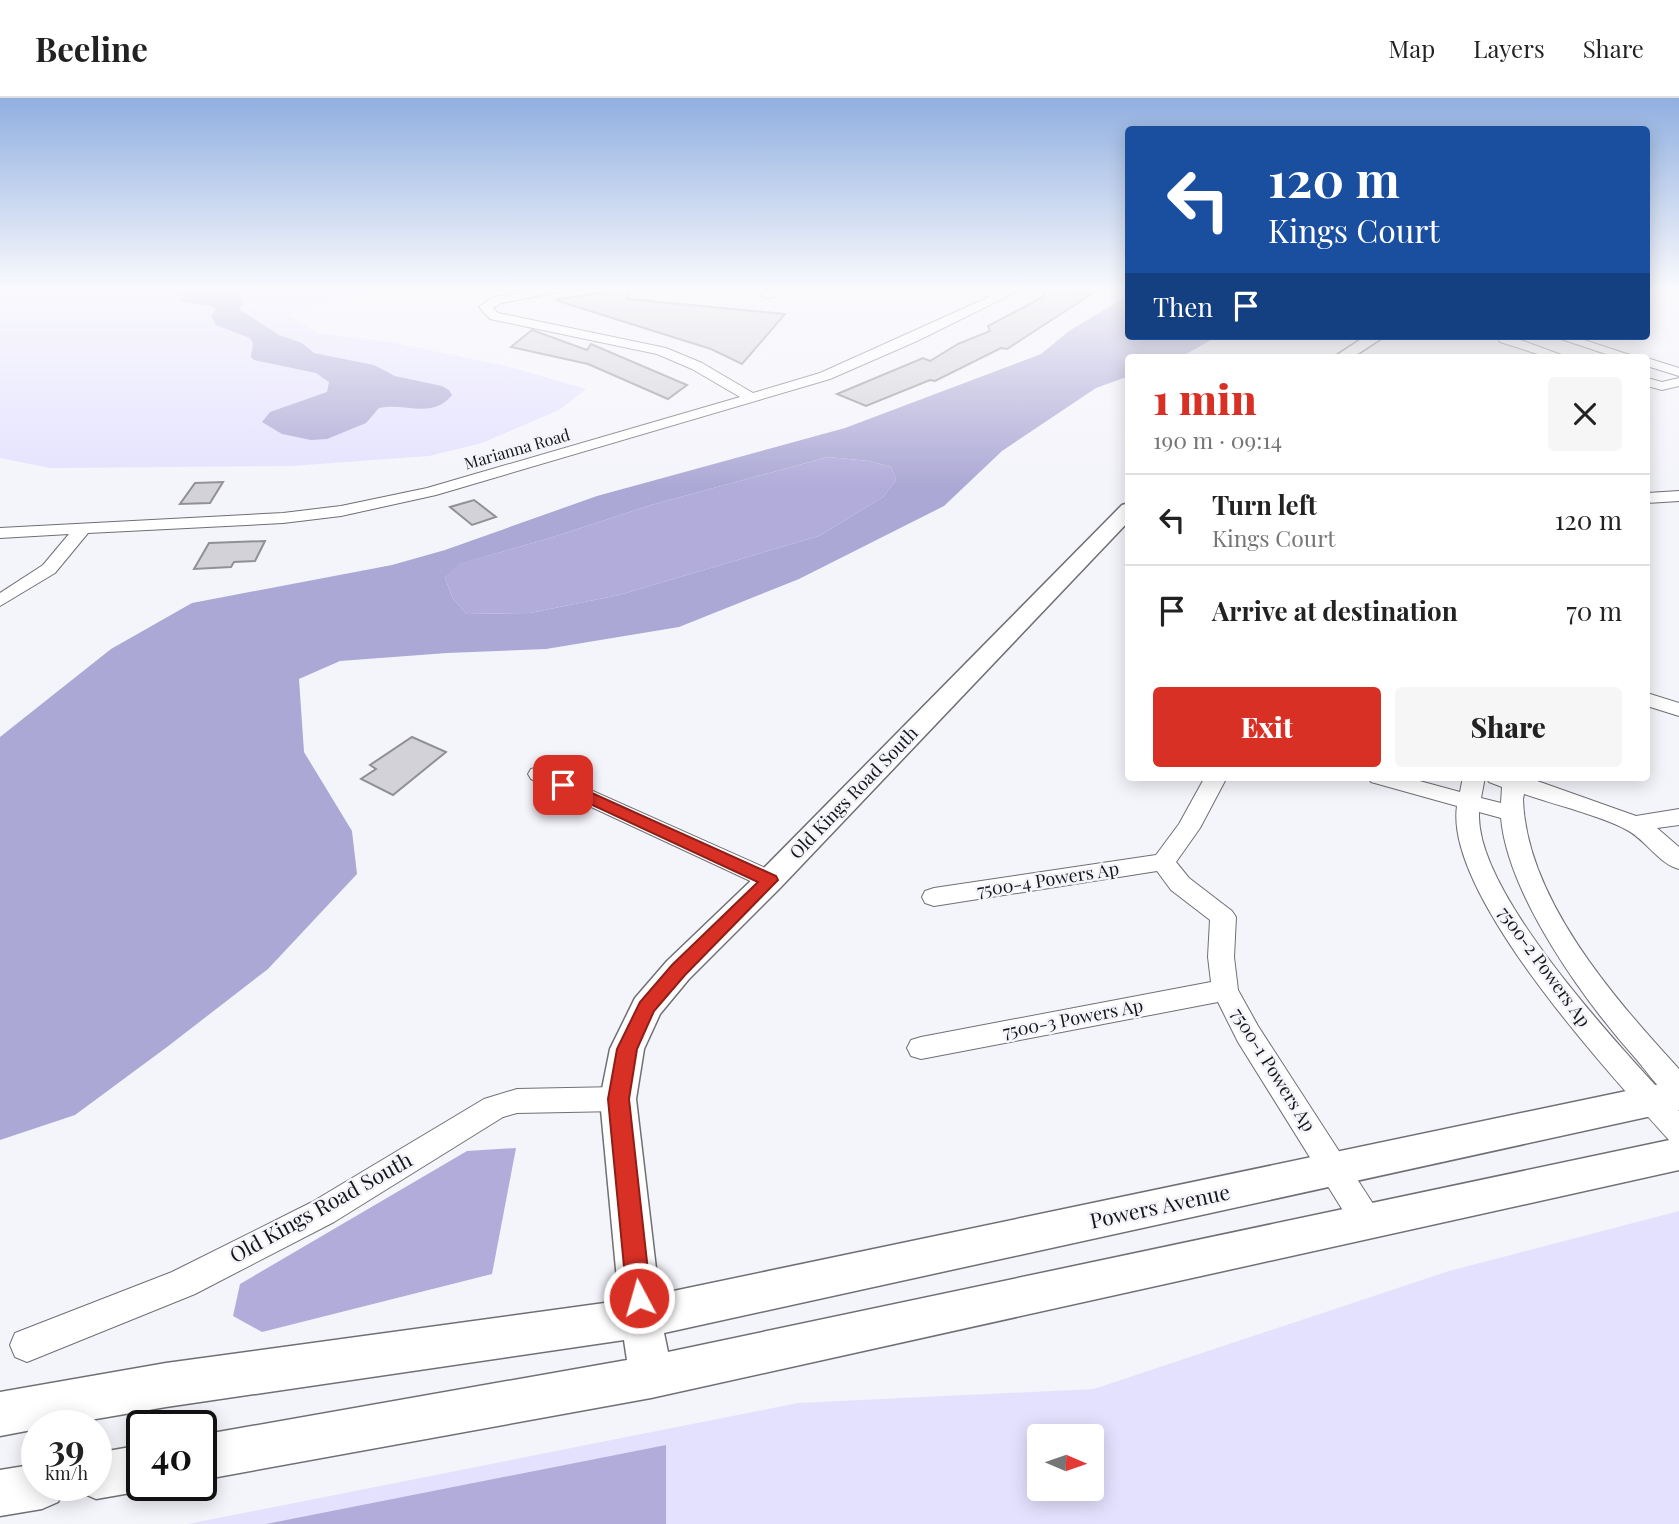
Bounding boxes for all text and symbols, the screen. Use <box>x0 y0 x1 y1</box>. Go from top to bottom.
text: Beeline <box>35 26 148 70</box>
text: Map <box>1389 32 1435 64</box>
text: Layers <box>1473 32 1545 64</box>
text: Share <box>1583 32 1644 64</box>
text: 120 m <box>1268 145 1400 210</box>
icon: left <box>1153 154 1244 245</box>
text: Kings Court <box>1268 208 1440 251</box>
icon: arrive <box>1227 287 1265 325</box>
text: Then <box>1153 289 1213 324</box>
text: 1 min <box>1153 370 1257 426</box>
button: close <box>1548 377 1622 451</box>
street label: Marianna Road <box>462 423 572 474</box>
text: 190 m · 09:14 <box>1153 424 1282 455</box>
text: Turn left <box>1212 487 1317 522</box>
icon: left <box>1153 501 1191 539</box>
text: 120 m <box>1555 502 1622 537</box>
text: Kings Court <box>1212 522 1336 553</box>
icon: arrive <box>1153 592 1191 630</box>
text: Arrive at destination <box>1212 593 1458 628</box>
text: 70 m <box>1566 593 1622 628</box>
button: Exit <box>1153 687 1381 767</box>
button: Share <box>1395 687 1622 767</box>
street label: Old Kings Road South <box>784 721 923 864</box>
pin <box>533 755 593 815</box>
icon: arrive <box>544 766 582 804</box>
street label: 7500-4 Powers Ap <box>975 856 1121 902</box>
street label: 7500-2 Powers Ap <box>1493 901 1597 1031</box>
street label: 7500-3 Powers Ap <box>1001 993 1145 1043</box>
street label: 7500-1 Powers Ap <box>1226 1003 1321 1136</box>
street label: Old Kings Road South <box>224 1144 417 1268</box>
street label: Powers Avenue <box>1087 1177 1232 1234</box>
position arrow <box>602 1261 676 1335</box>
speed limit sign: 40 <box>126 1410 217 1501</box>
text: 39 <box>48 1423 85 1470</box>
north arrow <box>1027 1424 1104 1502</box>
map controls <box>1027 1424 1104 1501</box>
text: km/h <box>45 1461 88 1485</box>

